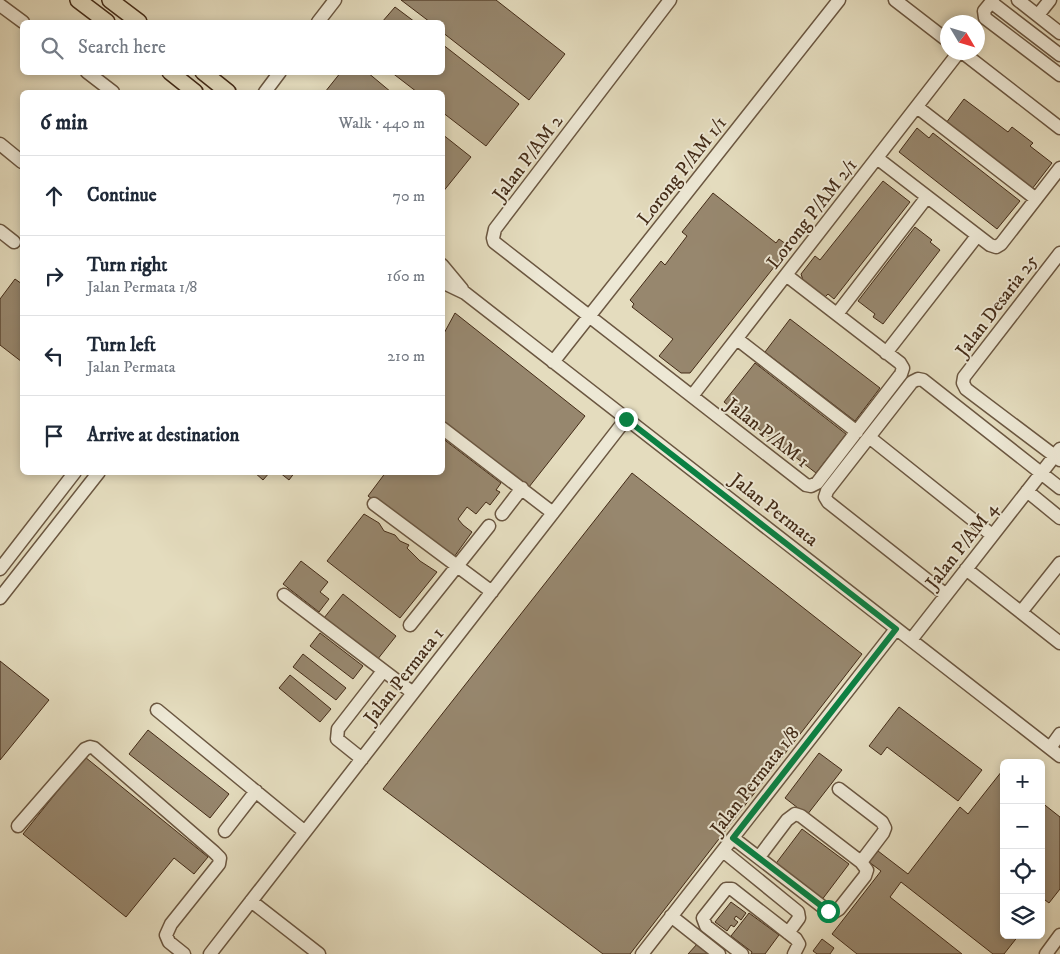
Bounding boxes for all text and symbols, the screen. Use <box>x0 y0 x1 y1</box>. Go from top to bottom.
north arrow <box>940 15 985 60</box>
search box <box>20 20 445 75</box>
icon: search <box>38 34 66 62</box>
text: Search here <box>78 36 166 59</box>
text: 6 min <box>40 110 88 136</box>
street label: Jalan P/AM 2 <box>487 110 569 207</box>
street label: Lorong P/AM 1/1 <box>633 112 732 230</box>
text: Walk · 440 m <box>339 113 425 133</box>
street label: Lorong P/AM 2/1 <box>762 154 862 274</box>
icon: ahead <box>40 182 68 210</box>
text: Continue <box>87 184 157 207</box>
text: 70 m <box>393 186 425 206</box>
street label: Jalan Desaria 25 <box>950 250 1044 363</box>
text: Turn right <box>87 254 167 277</box>
icon: right <box>40 262 68 290</box>
text: 160 m <box>387 266 425 286</box>
text: Jalan Permata 1/8 <box>87 277 197 297</box>
text: Turn left <box>87 334 156 357</box>
icon: left <box>40 342 68 370</box>
text: 210 m <box>387 346 425 366</box>
text: Jalan Permata <box>87 357 176 377</box>
street label: Jalan P/AM 1 <box>719 392 813 473</box>
route end <box>615 408 638 431</box>
icon: arrive <box>40 422 68 450</box>
text: Arrive at destination <box>87 424 239 447</box>
street label: Jalan Permata <box>724 467 823 552</box>
street label: Jalan P/AM 4 <box>920 497 1004 595</box>
street label: Jalan Permata 1 <box>358 623 449 730</box>
street label: Jalan Permata 1/8 <box>705 722 805 841</box>
map controls <box>1000 759 1045 939</box>
button: + <box>1000 759 1045 804</box>
button: − <box>1000 804 1045 849</box>
button: locate <box>1000 849 1045 894</box>
button: layers <box>1000 894 1045 939</box>
route start <box>817 900 840 923</box>

